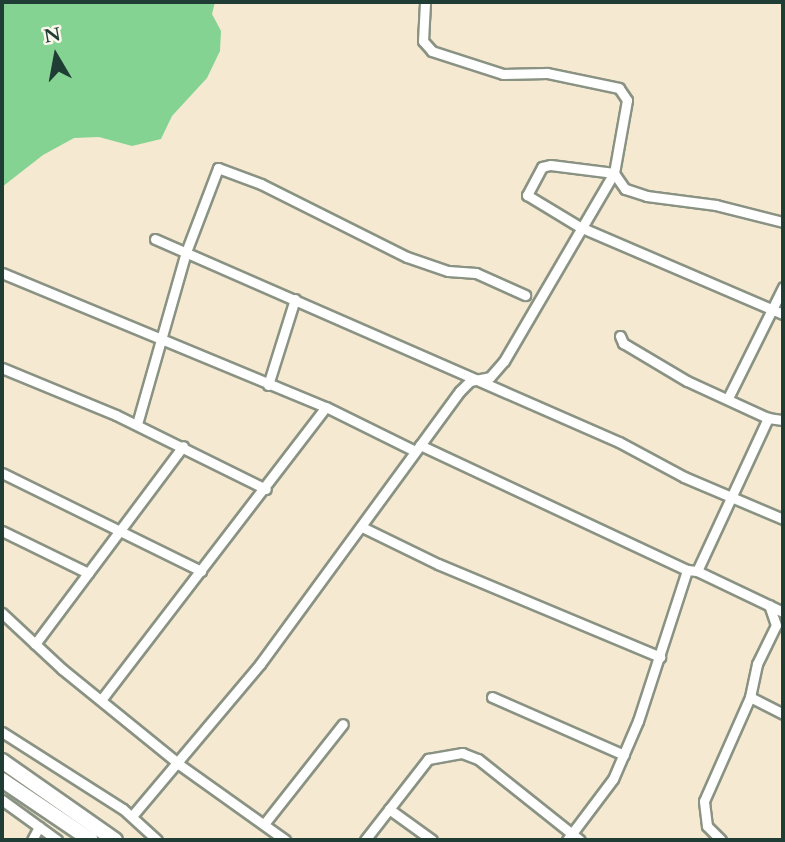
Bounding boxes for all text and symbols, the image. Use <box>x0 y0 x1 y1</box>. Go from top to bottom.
north arrow <box>21 21 91 91</box>
text: N <box>42 21 63 50</box>

